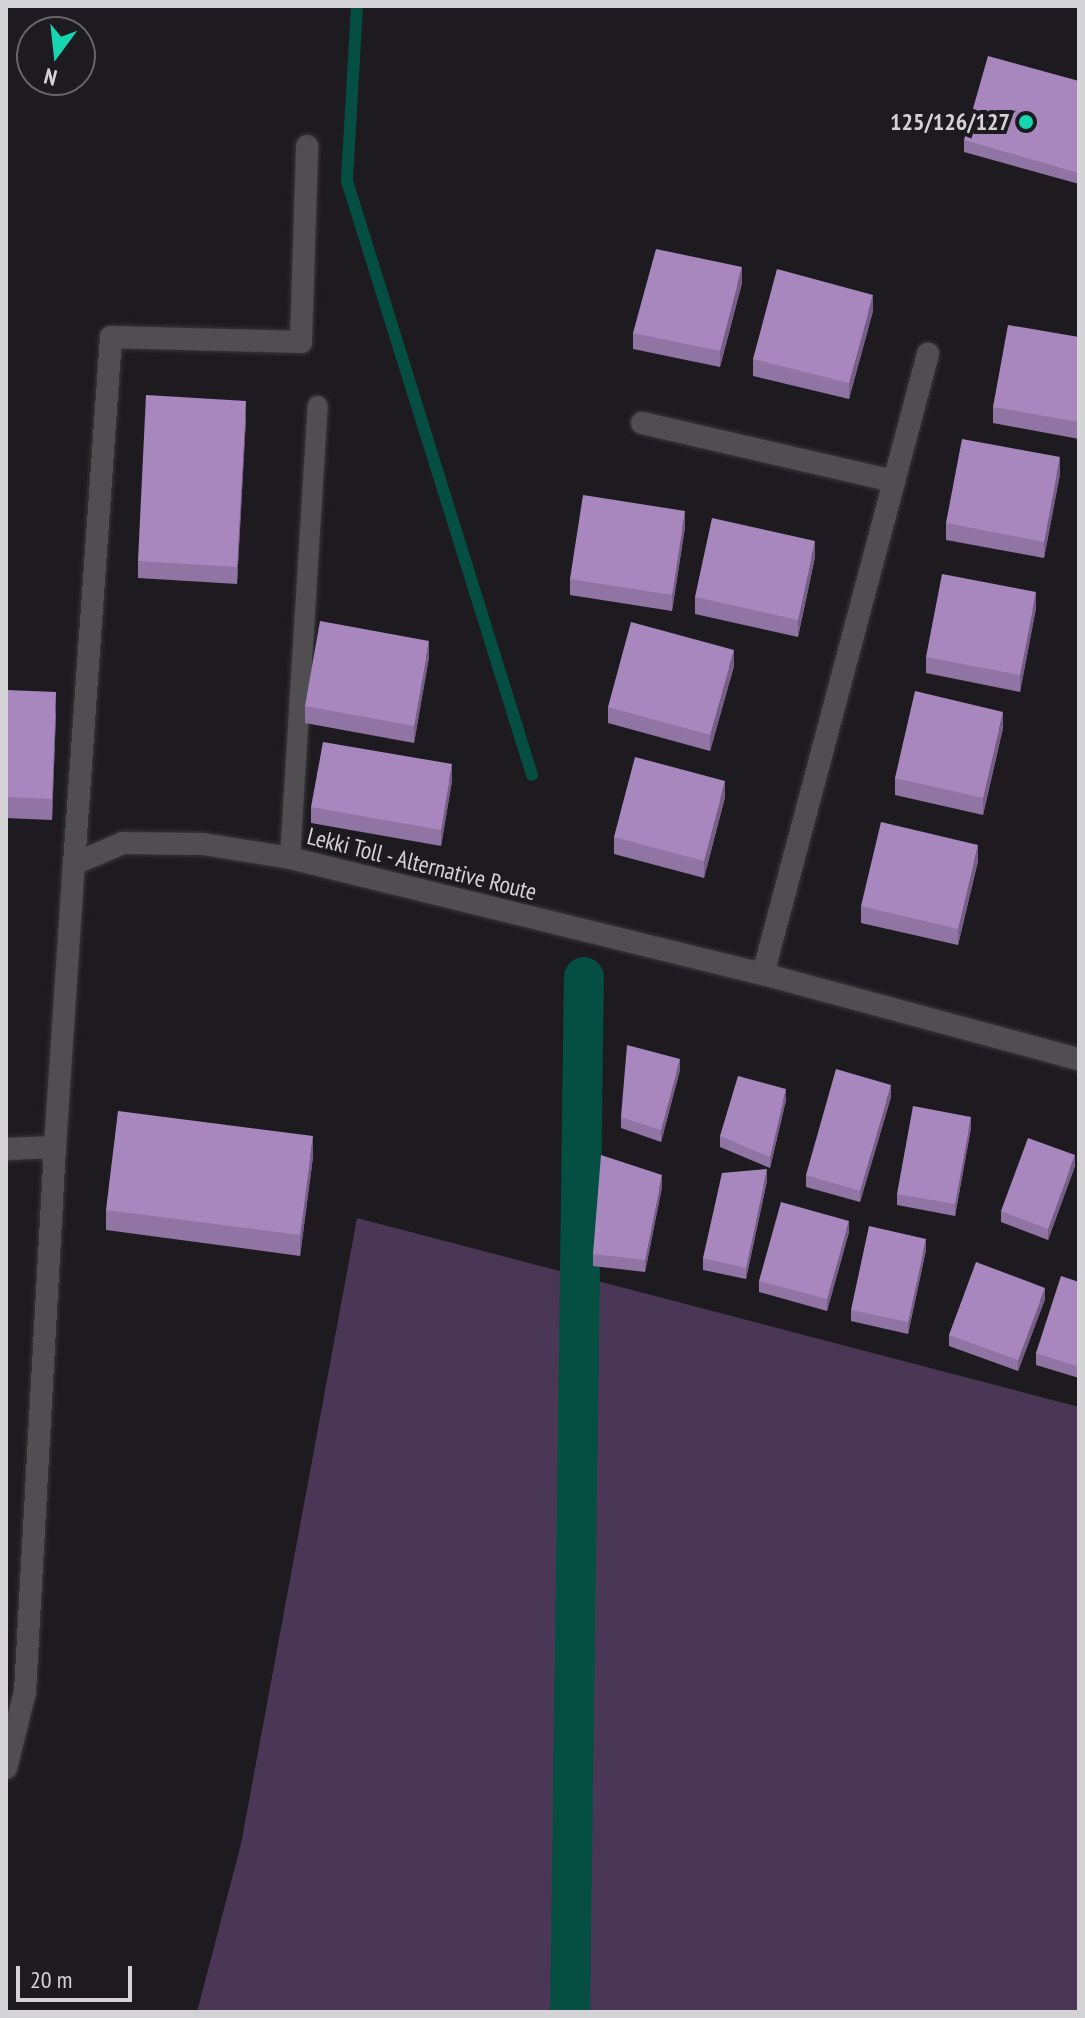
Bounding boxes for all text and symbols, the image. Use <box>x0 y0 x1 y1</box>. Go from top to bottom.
north arrow <box>16 16 96 96</box>
text: N <box>41 62 60 92</box>
place label: 125/126/127 <box>890 108 1010 136</box>
marker: 125/126/127 <box>1017 113 1035 131</box>
street label: Lekki Toll - Alternative Route <box>303 821 541 907</box>
scale bar <box>20 1950 136 2000</box>
text: 20 m <box>30 1964 72 1995</box>

